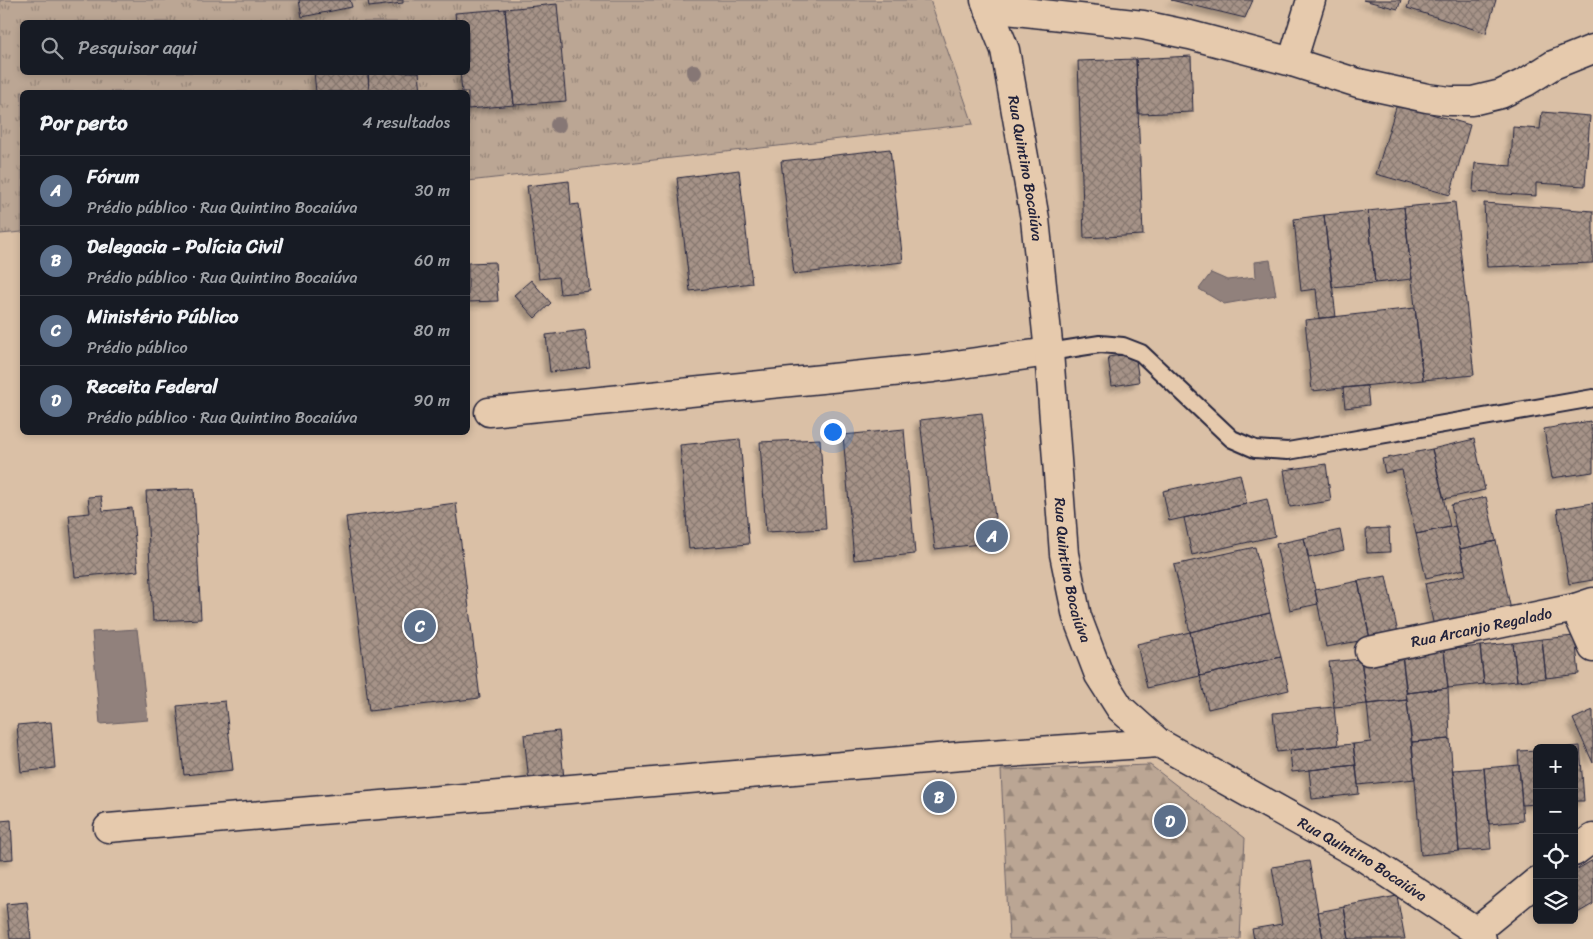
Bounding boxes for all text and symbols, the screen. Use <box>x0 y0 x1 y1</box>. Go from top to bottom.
search box <box>20 20 470 75</box>
text: Pesquisar aqui <box>78 31 197 64</box>
icon: search <box>38 34 66 62</box>
street label: Rua Quintino Bocaiúva <box>1000 93 1050 243</box>
text: Por perto <box>40 104 128 142</box>
text: 4 resultados <box>362 108 450 137</box>
text: Fórum <box>87 160 140 193</box>
text: A <box>51 176 61 205</box>
text: 30 m <box>415 176 450 205</box>
text: Prédio público · Rua Quintino Bocaiúva <box>87 193 357 222</box>
text: Delegacia - Polícia Civil <box>87 230 283 263</box>
text: B <box>51 246 61 275</box>
text: 60 m <box>414 246 450 275</box>
text: Prédio público · Rua Quintino Bocaiúva <box>87 263 357 292</box>
text: Ministério Público <box>87 300 238 333</box>
text: C <box>51 316 61 345</box>
text: 80 m <box>414 316 450 345</box>
text: Prédio público <box>87 333 188 362</box>
text: Receita Federal <box>87 370 218 403</box>
text: D <box>51 386 61 415</box>
text: 90 m <box>414 386 450 415</box>
text: Prédio público · Rua Quintino Bocaiúva <box>87 403 357 432</box>
your location <box>820 419 846 445</box>
street label: Rua Quintino Bocaiúva <box>1047 497 1099 647</box>
pin: A <box>976 517 1008 555</box>
street label: Rua Arcanjo Regalado <box>1409 600 1555 655</box>
pin: C <box>404 607 436 645</box>
map controls <box>1533 744 1578 924</box>
button: + <box>1533 744 1578 789</box>
pin: B <box>923 778 955 816</box>
button: − <box>1533 789 1578 834</box>
pin: D <box>1154 802 1186 840</box>
street label: Rua Quintino Bocaiúva <box>1293 810 1433 909</box>
button: locate <box>1533 834 1578 879</box>
button: layers <box>1533 879 1578 924</box>

